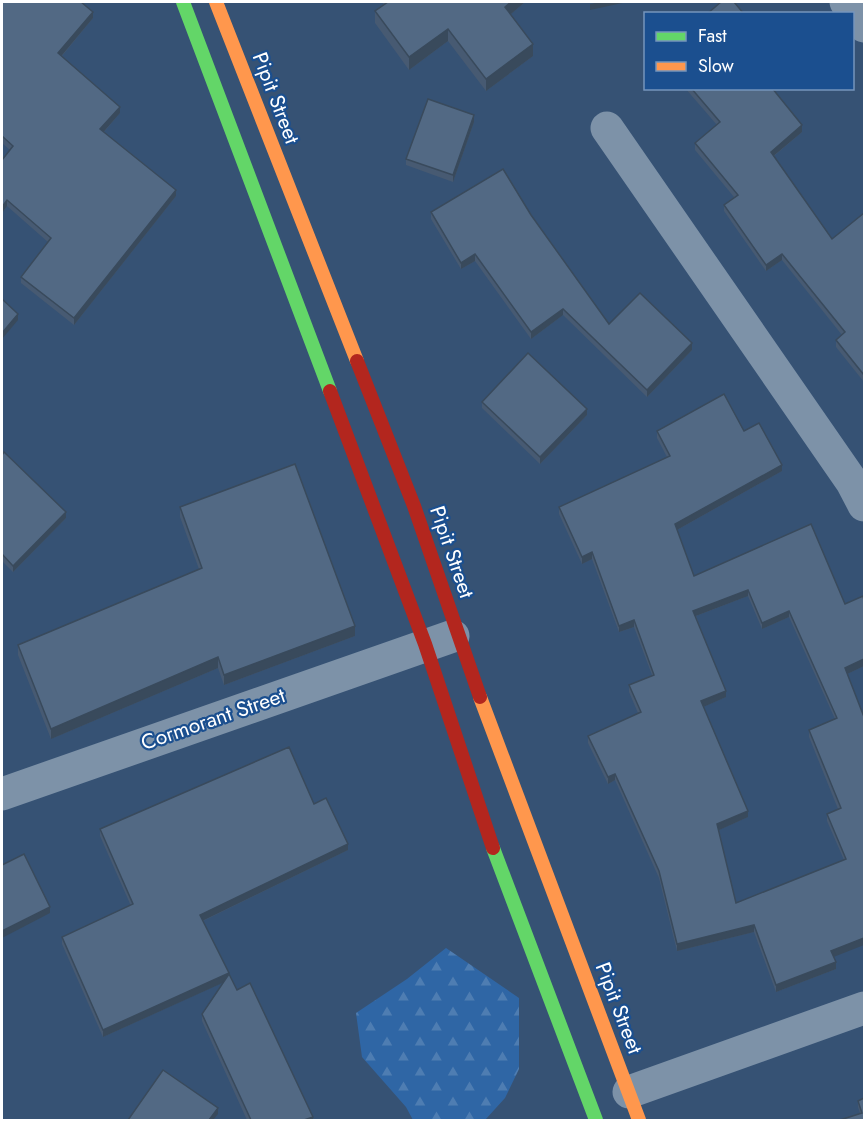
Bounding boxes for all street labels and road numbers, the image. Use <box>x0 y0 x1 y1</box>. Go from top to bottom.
street label: Pipit Street <box>245 48 307 148</box>
street label: Pipit Street <box>422 502 482 602</box>
street label: Cormorant Street <box>137 680 289 758</box>
street label: Pipit Street <box>588 958 650 1058</box>

